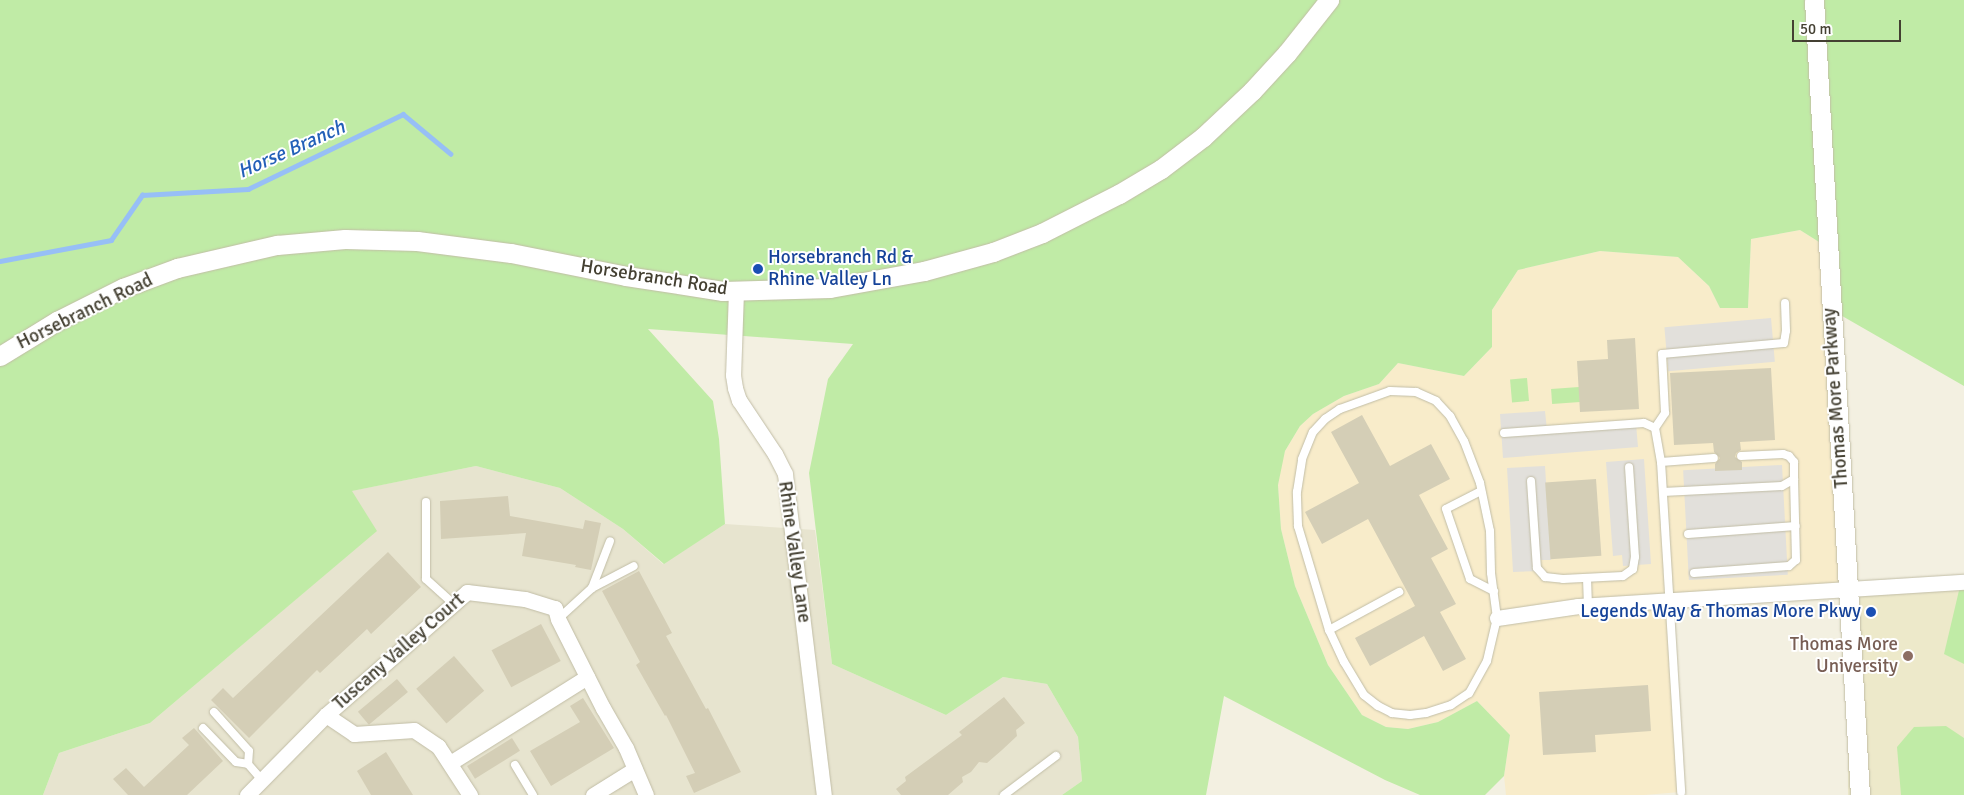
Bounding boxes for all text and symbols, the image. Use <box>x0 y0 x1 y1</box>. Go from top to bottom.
scale bar <box>1794 10 1903 42</box>
text: 50 m <box>1800 20 1831 38</box>
water label: Horse Branch <box>234 115 348 183</box>
place label: Horsebranch Rd & Rhine Valley Ln <box>768 247 913 291</box>
street label: Horsebranch Road <box>579 255 729 301</box>
marker: Horsebranch Rd & Rhine Valley Ln <box>752 263 764 275</box>
street label: Horsebranch Road <box>13 269 157 355</box>
street label: Thomas More Parkway <box>1818 307 1854 489</box>
street label: Rhine Valley Lane <box>773 480 815 624</box>
street label: Tuscany Valley Court <box>329 589 469 715</box>
place label: Legends Way & Thomas More Pkwy <box>1580 601 1861 623</box>
marker: Legends Way & Thomas More Pkwy <box>1865 606 1877 618</box>
place label: Thomas More University <box>1790 634 1898 678</box>
marker: Thomas More University <box>1902 650 1914 662</box>

